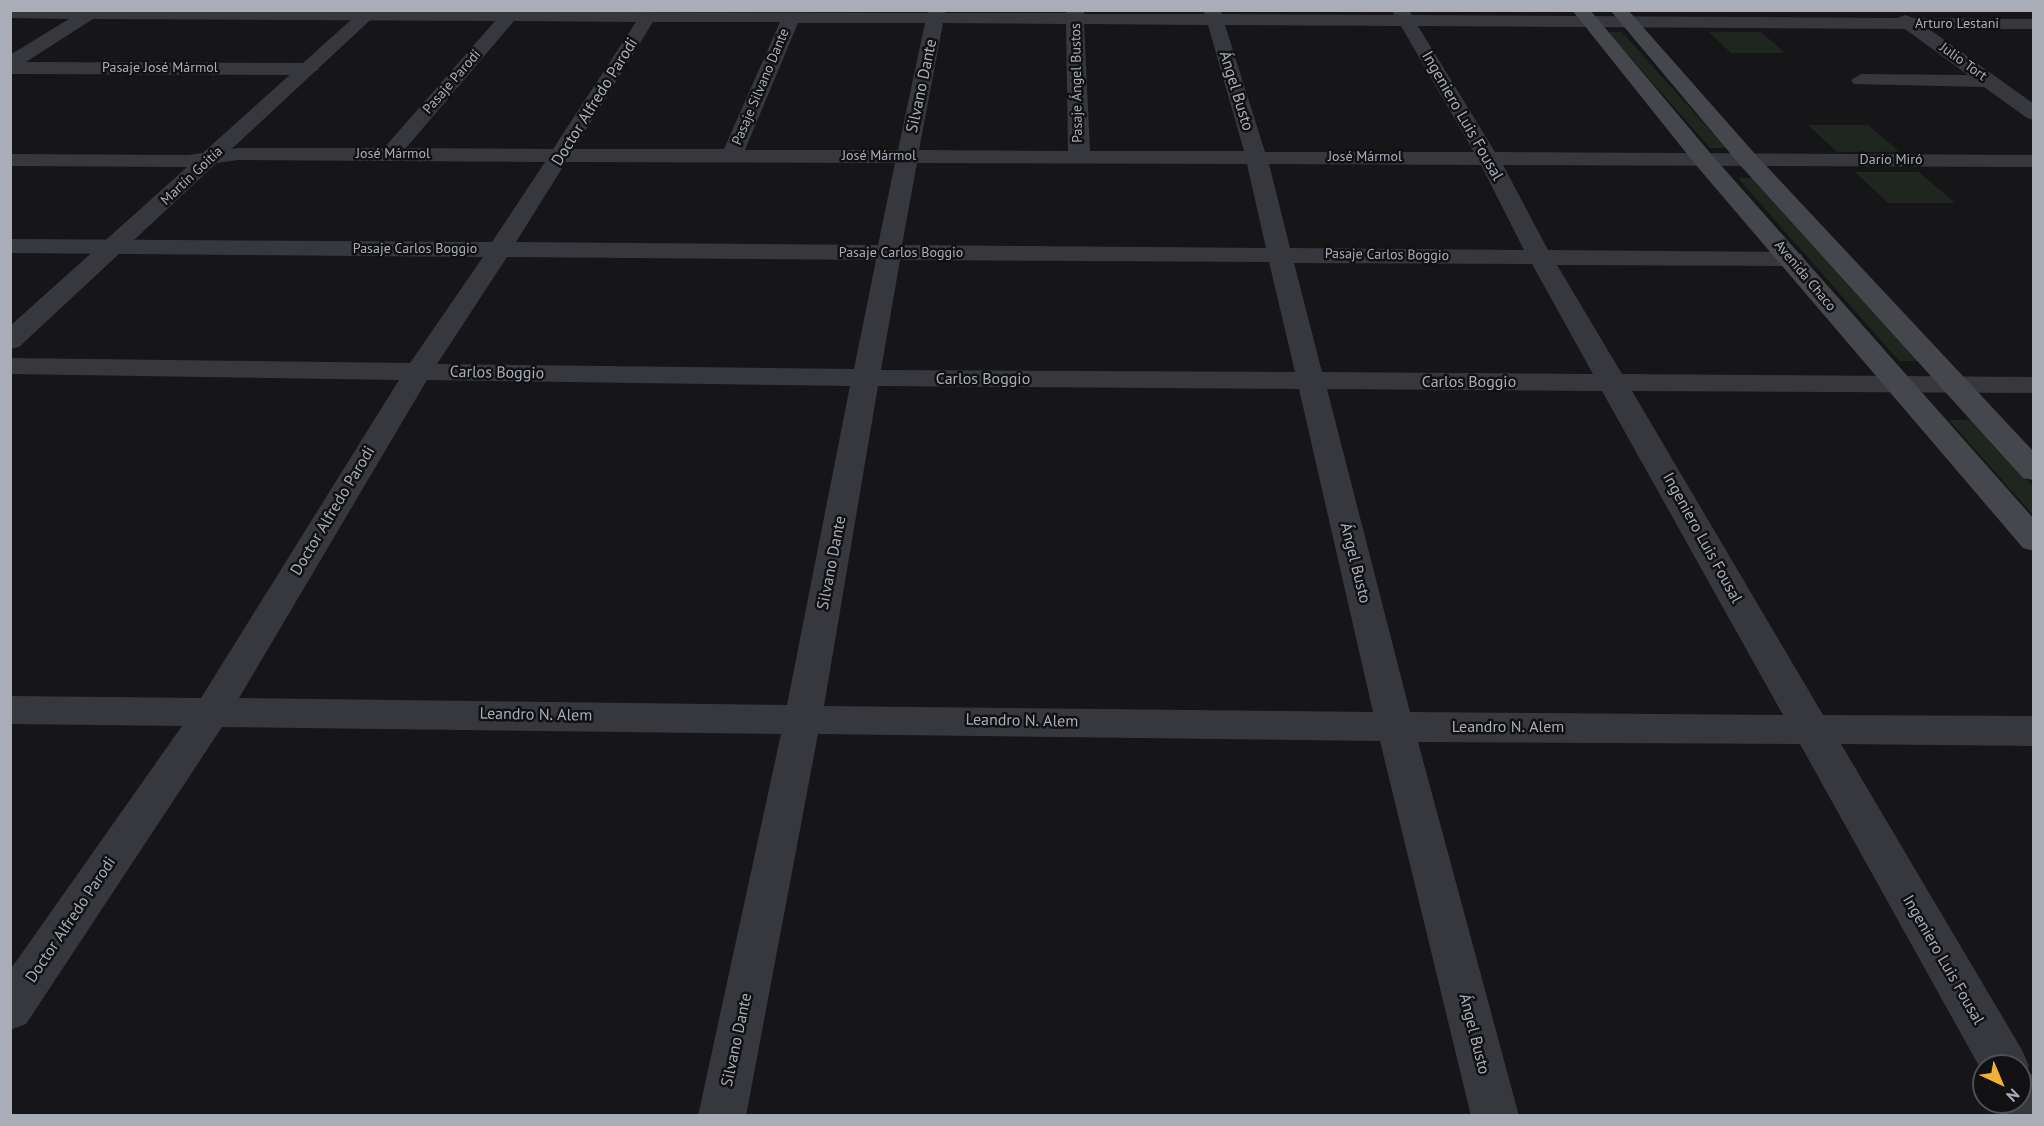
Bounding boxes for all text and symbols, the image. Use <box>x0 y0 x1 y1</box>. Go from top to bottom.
street label: Arturo Lestani <box>1915 16 1999 32</box>
street label: Pasaje Ángel Bustos <box>1068 23 1086 143</box>
street label: Pasaje Silvano Dante <box>729 26 793 148</box>
street label: Doctor Alfredo Parodi <box>548 35 642 169</box>
street label: Silvano Dante <box>903 37 941 135</box>
street label: Julio Tort <box>1936 39 1990 85</box>
street label: Pasaje Parodi <box>420 46 484 118</box>
street label: Ingeniero Luis Fousal <box>1417 48 1507 184</box>
street label: Ángel Busto <box>1215 49 1257 133</box>
street label: Pasaje José Mármol <box>102 60 218 76</box>
street label: Martín Goitía <box>158 143 226 209</box>
street label: José Mármol <box>356 146 430 162</box>
street label: José Mármol <box>842 148 916 164</box>
street label: José Mármol <box>1328 149 1402 165</box>
street label: Darío Miró <box>1860 152 1922 168</box>
street label: Avenida Chaco <box>1771 237 1839 315</box>
street label: Pasaje Carlos Boggio <box>353 241 477 257</box>
street label: Pasaje Carlos Boggio <box>839 245 963 261</box>
street label: Pasaje Carlos Boggio <box>1325 246 1449 264</box>
street label: Carlos Boggio <box>450 363 544 383</box>
street label: Carlos Boggio <box>936 369 1030 389</box>
street label: Carlos Boggio <box>1422 372 1516 392</box>
street label: Doctor Alfredo Parodi <box>287 443 379 579</box>
street label: Ingeniero Luis Fousal <box>1658 469 1746 607</box>
street label: Silvano Dante <box>813 514 851 612</box>
street label: Ángel Busto <box>1336 521 1374 605</box>
street label: Leandro N. Alem <box>480 704 592 726</box>
street label: Leandro N. Alem <box>966 710 1078 732</box>
street label: Leandro N. Alem <box>1452 717 1564 737</box>
street label: Doctor Alfredo Parodi <box>22 854 120 986</box>
street label: Ingeniero Luis Fousal <box>1898 892 1988 1028</box>
street label: Silvano Dante <box>718 991 756 1089</box>
street label: Ángel Busto <box>1455 992 1493 1076</box>
north arrow <box>1972 1054 2032 1114</box>
text: N <box>2002 1085 2024 1106</box>

